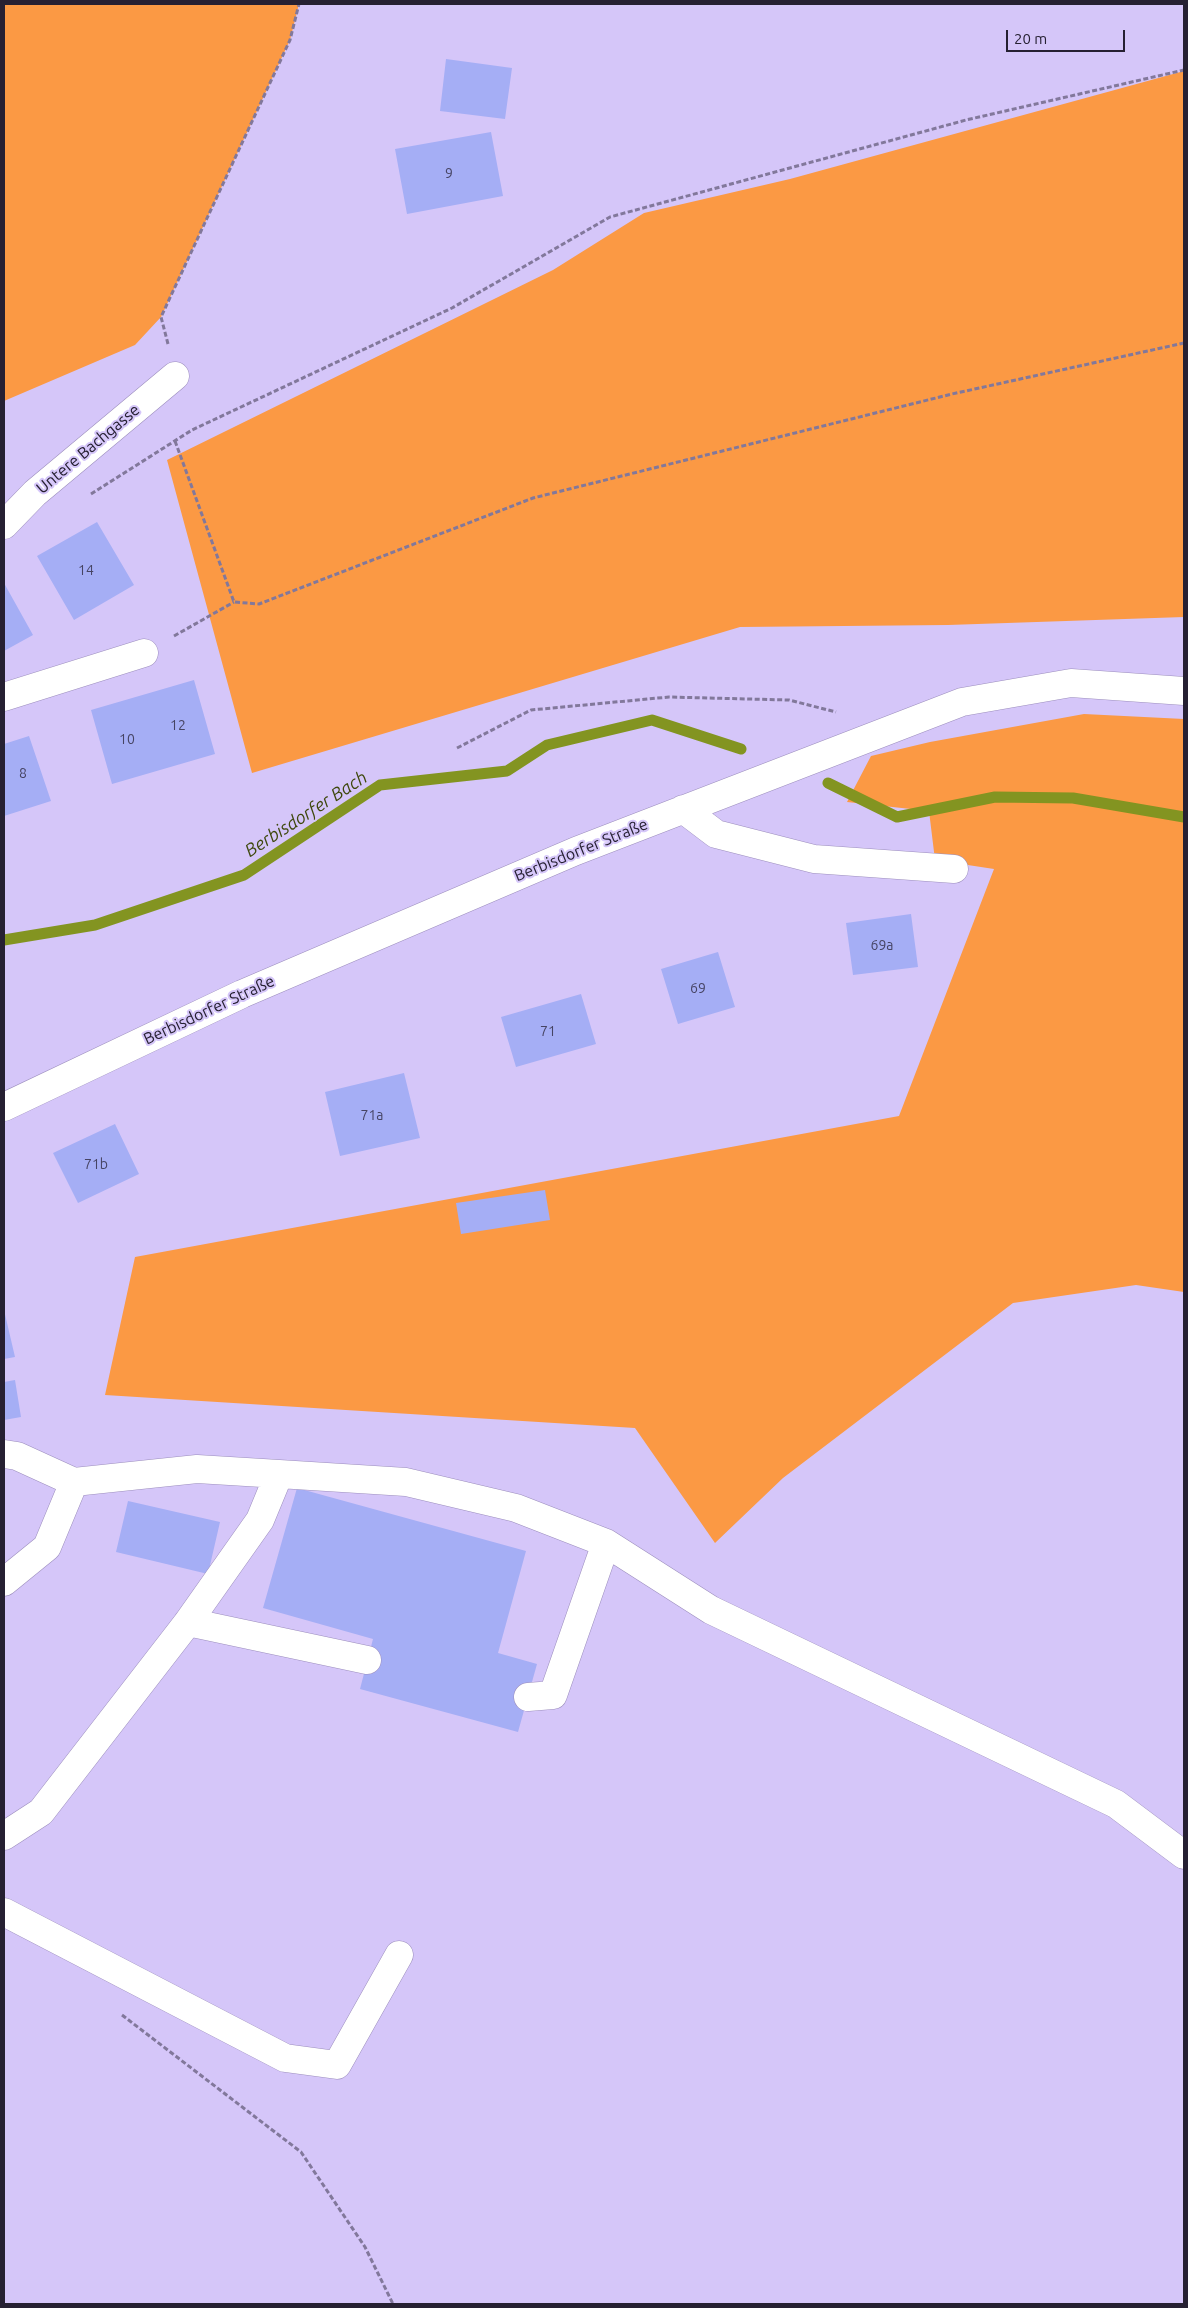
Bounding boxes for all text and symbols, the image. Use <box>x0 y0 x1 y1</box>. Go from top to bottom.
scale bar <box>1008 20 1127 52</box>
text: 20 m <box>1014 30 1047 47</box>
house number: 9 <box>445 165 453 181</box>
street label: Untere Bachgasse <box>32 400 144 498</box>
house number: 14 <box>78 562 94 578</box>
house number: 12 <box>170 717 186 733</box>
house number: 10 <box>119 731 135 747</box>
house number: 8 <box>19 765 27 781</box>
water label: Berbisdorfer Bach <box>241 766 371 862</box>
street label: Berbisdorfer Straße <box>512 814 650 886</box>
house number: 69a <box>871 937 893 953</box>
street label: Berbisdorfer Straße <box>141 971 277 1049</box>
house number: 69 <box>690 980 706 996</box>
house number: 71 <box>540 1023 556 1039</box>
house number: 71a <box>361 1107 383 1123</box>
house number: 71b <box>84 1156 108 1172</box>

